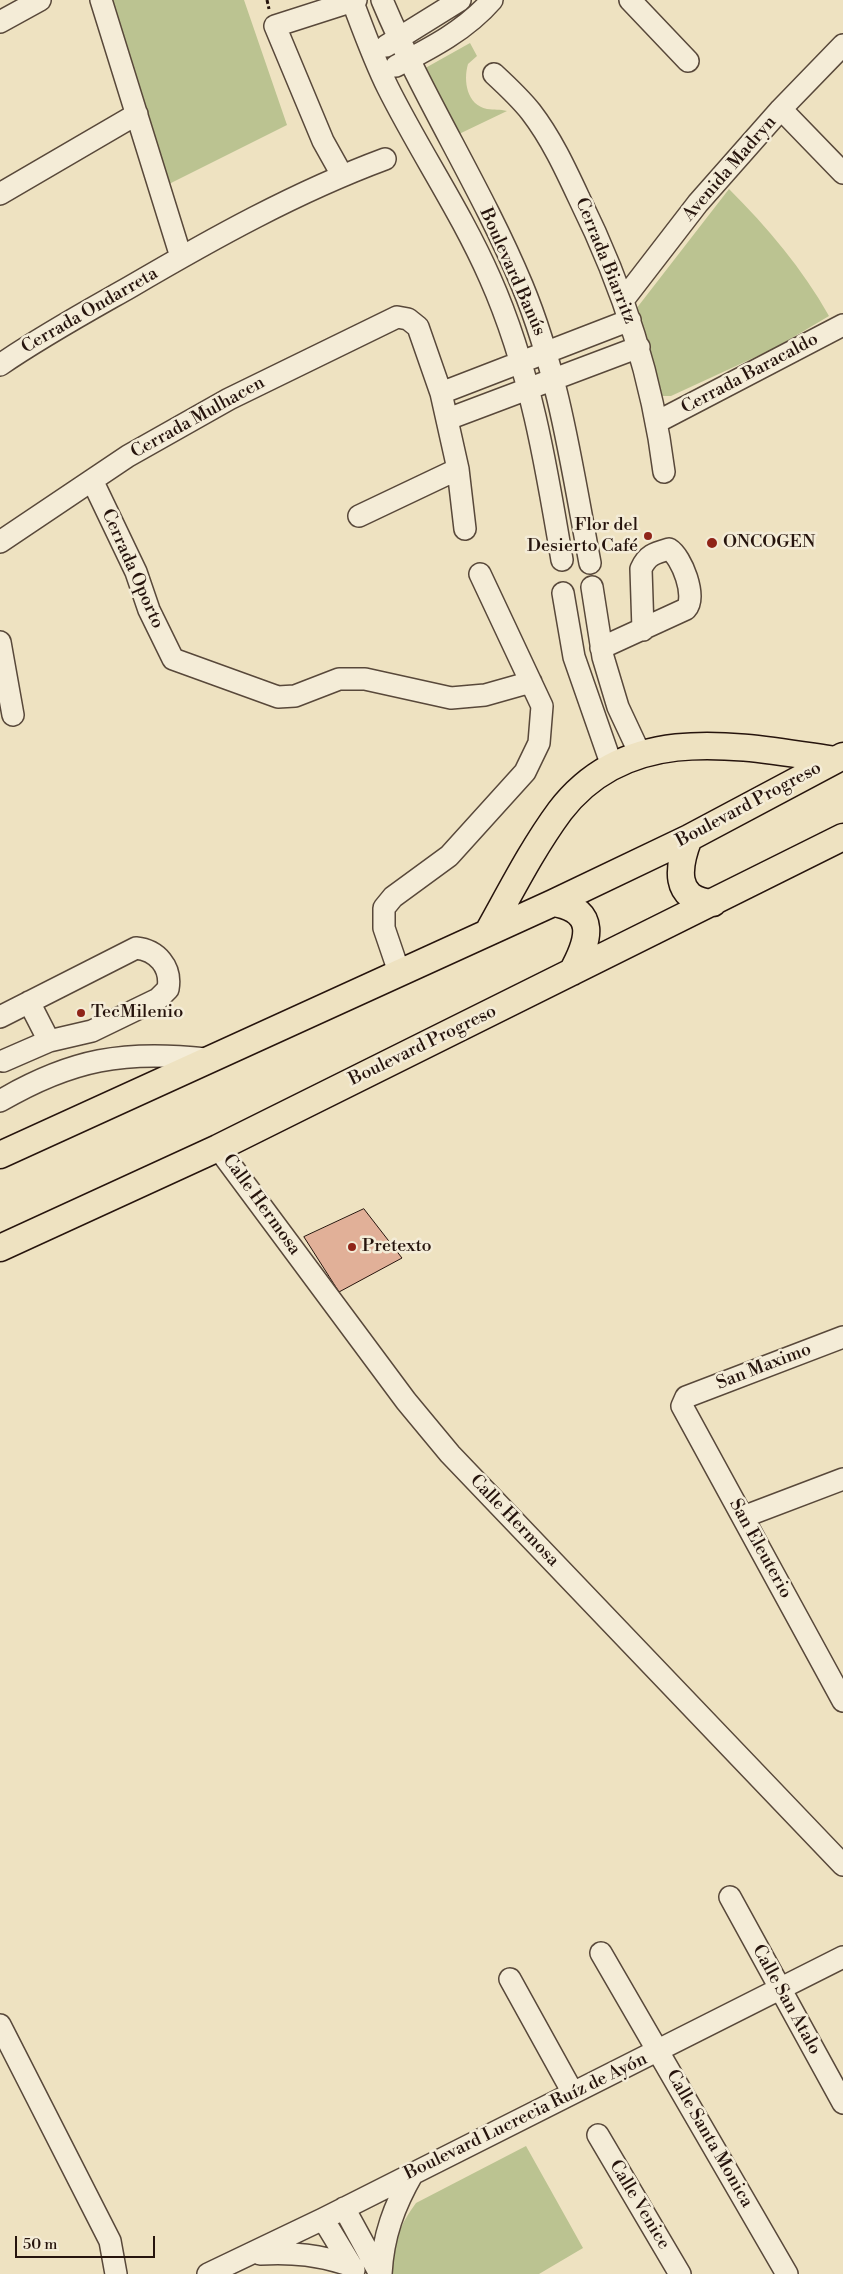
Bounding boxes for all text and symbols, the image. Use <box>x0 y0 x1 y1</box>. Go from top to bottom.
street label: Avenida Madryn <box>679 112 781 226</box>
street label: Cerrada Biarritz <box>570 195 640 327</box>
street label: Boulevard Banús <box>474 205 550 339</box>
street label: Cerrada Ondarreta <box>18 263 162 359</box>
street label: Cerrada Baracaldo <box>678 329 822 419</box>
street label: Cerrada Mulhacen <box>127 372 269 464</box>
street label: Cerrada Oporto <box>96 506 168 632</box>
place label: Flor del Desierto Café <box>527 515 638 558</box>
marker: Flor del Desierto Café <box>642 530 654 542</box>
place label: ONCOGEN <box>723 532 815 554</box>
marker: ONCOGEN <box>705 536 719 550</box>
street label: Boulevard Progreso <box>673 758 825 852</box>
street label: Boulevard Progreso <box>346 1001 500 1091</box>
place label: TecMilenio <box>91 1002 183 1024</box>
marker: TecMilenio <box>75 1007 87 1019</box>
street label: Calle Hermosa <box>217 1150 305 1260</box>
place label: Pretexto <box>362 1236 432 1258</box>
marker: Pretexto <box>346 1241 358 1253</box>
street label: San Maximo <box>714 1339 814 1395</box>
street label: Calle Hermosa <box>465 1471 563 1571</box>
street label: San Eleuterio <box>724 1495 796 1603</box>
street label: Calle San Atalo <box>747 1941 825 2059</box>
street label: Boulevard Lucrecia Ruíz de Ayón <box>401 2049 651 2185</box>
street label: Calle Santa Monica <box>661 2066 757 2212</box>
street label: Calle Venice <box>604 2156 674 2254</box>
scale bar <box>18 2226 158 2258</box>
text: 50 m <box>23 2235 57 2254</box>

